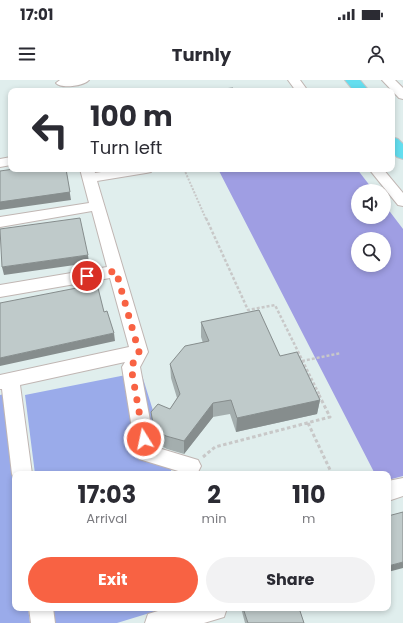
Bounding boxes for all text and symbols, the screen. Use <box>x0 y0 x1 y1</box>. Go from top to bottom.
text: 17:01 <box>20 4 53 25</box>
text: Turnly <box>172 42 231 67</box>
icon: menu <box>16 43 38 65</box>
icon: person <box>365 43 387 65</box>
text: 100 m <box>90 97 173 136</box>
icon: left <box>24 104 76 156</box>
text: Turn left <box>90 135 162 160</box>
map controls <box>351 184 391 272</box>
button: sound <box>351 184 391 224</box>
button: search <box>351 232 391 272</box>
pin <box>70 259 104 293</box>
icon: arrive <box>76 265 98 287</box>
position arrow <box>123 418 165 460</box>
text: 17:03 <box>77 478 136 511</box>
text: 2 <box>207 478 221 511</box>
text: 110 <box>292 478 326 511</box>
text: Arrival <box>86 509 127 528</box>
text: min <box>202 509 227 528</box>
text: m <box>302 509 315 528</box>
button: Exit <box>28 557 198 603</box>
button: Share <box>206 557 375 603</box>

